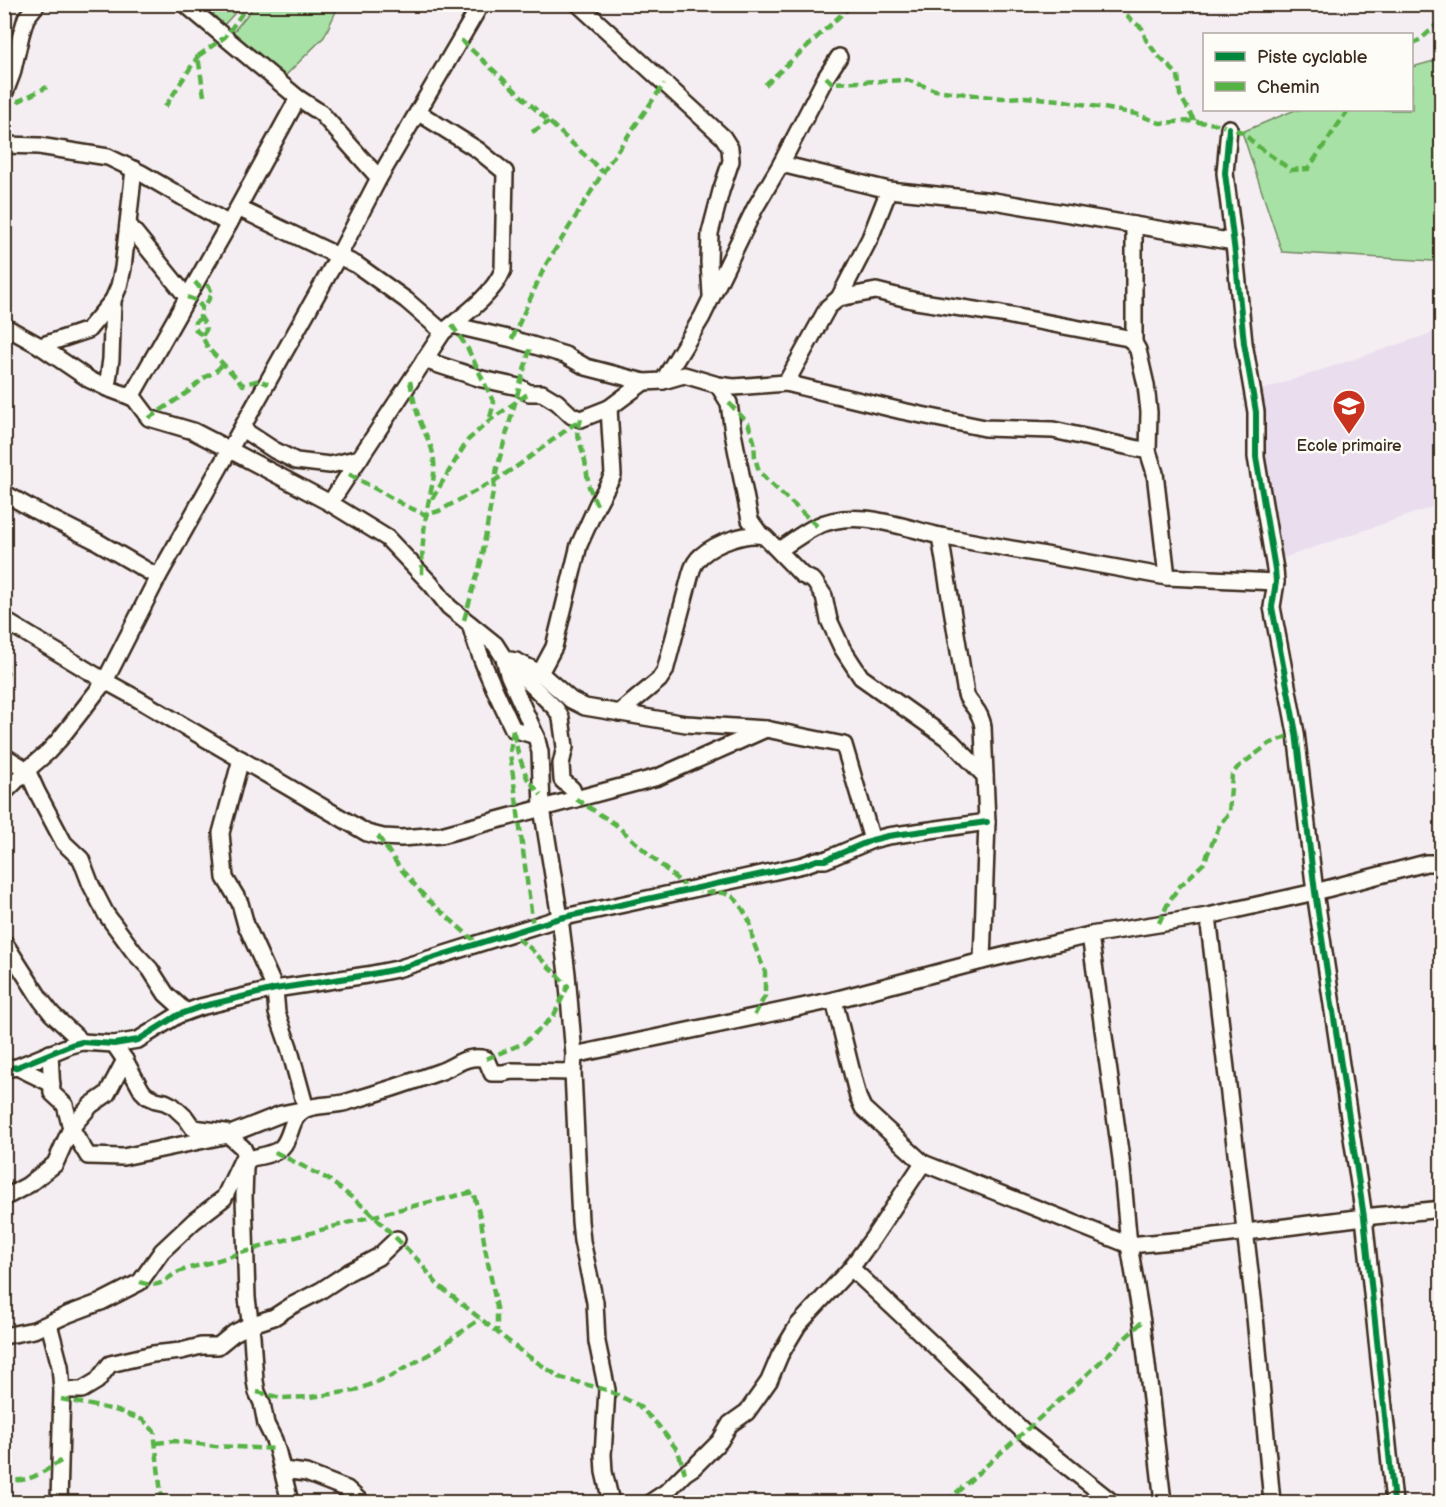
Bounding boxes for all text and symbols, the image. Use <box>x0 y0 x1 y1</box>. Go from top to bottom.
legend <box>1203 33 1413 111</box>
text: Piste cyclable <box>1257 47 1368 68</box>
text: Chemin <box>1257 77 1320 98</box>
school or university icon: Ecole primaire <box>1331 388 1367 435</box>
place label: Ecole primaire <box>1296 437 1402 456</box>

